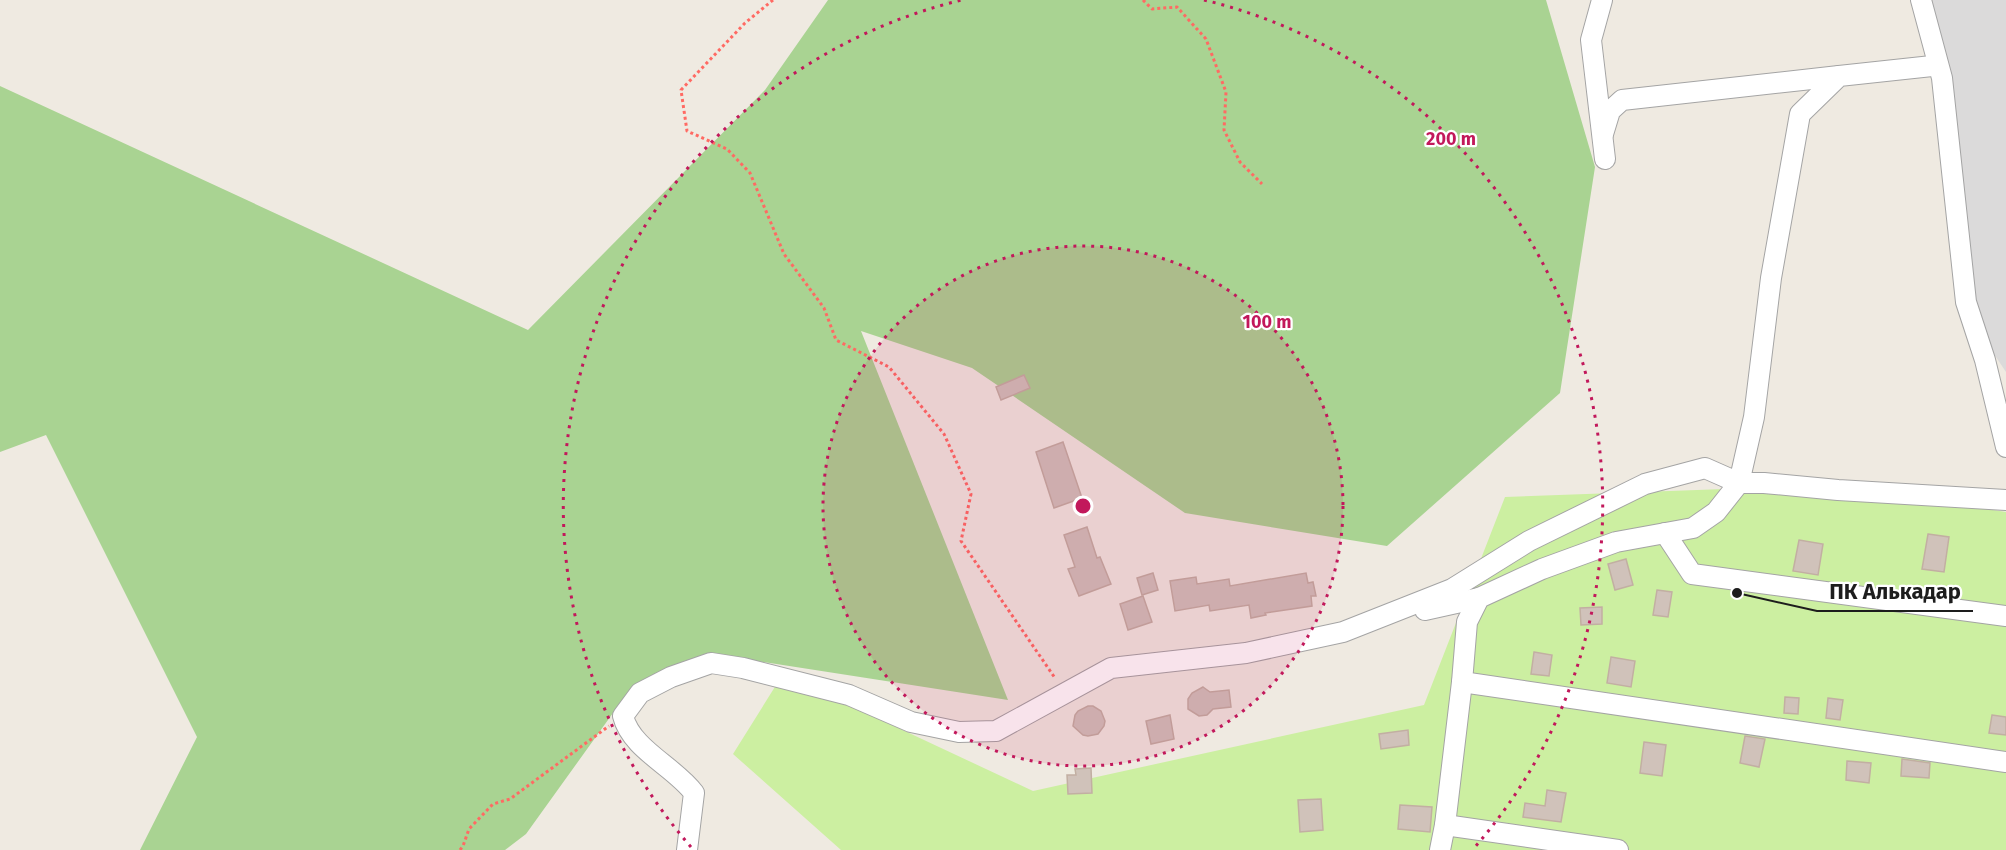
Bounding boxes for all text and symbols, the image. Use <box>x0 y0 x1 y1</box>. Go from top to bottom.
text: 200 m <box>1426 128 1476 150</box>
text: 100 m <box>1243 311 1291 333</box>
centre of rings <box>1073 496 1093 516</box>
callout: ПК Алькадар <box>1817 571 1973 611</box>
text: ПК Алькадар <box>1829 578 1961 605</box>

